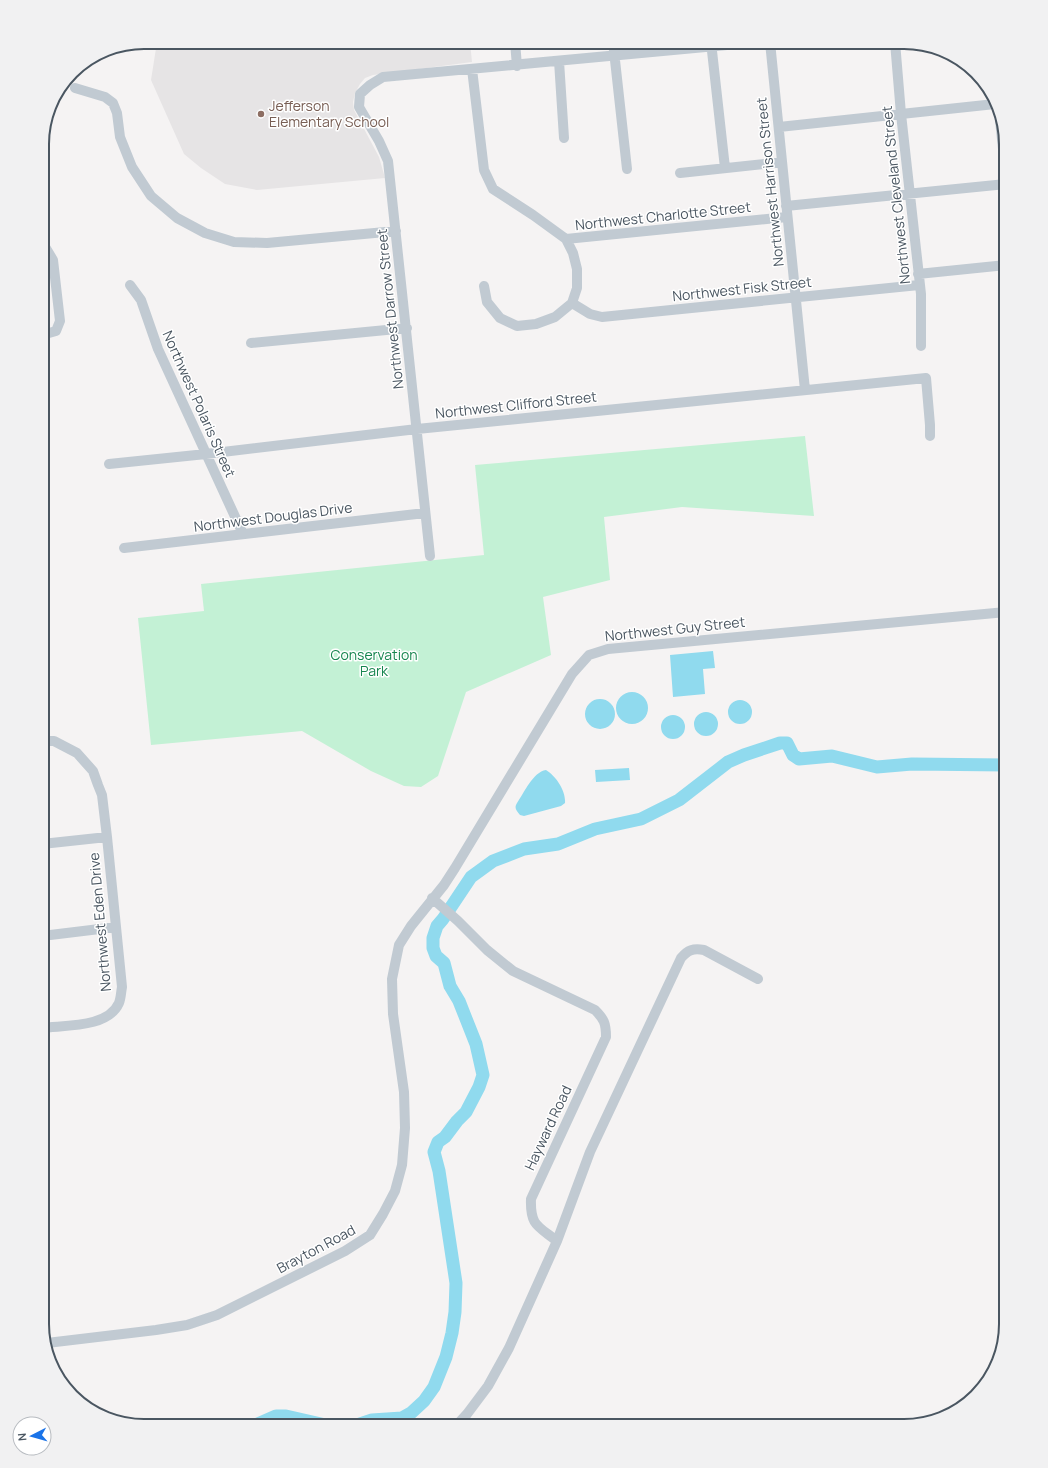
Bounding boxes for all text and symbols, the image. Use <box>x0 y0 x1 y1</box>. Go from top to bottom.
place label: Jefferson Elementary School <box>269 96 389 131</box>
street label: Northwest Harrison Street <box>751 96 788 267</box>
street label: Northwest Cleveland Street <box>877 105 914 285</box>
marker: Jefferson Elementary School <box>256 109 266 119</box>
street label: Northwest Charlotte Street <box>574 197 752 234</box>
street label: Northwest Darrow Street <box>372 228 407 390</box>
street label: Northwest Fisk Street <box>671 272 813 305</box>
street label: Northwest Polaris Street <box>159 328 241 480</box>
street label: Northwest Clifford Street <box>434 387 598 422</box>
street label: Northwest Douglas Drive <box>193 497 353 536</box>
street label: Northwest Guy Street <box>604 612 746 645</box>
park label: Conservation Park <box>330 645 418 680</box>
street label: Northwest Eden Drive <box>84 852 115 992</box>
street label: Hayward Road <box>520 1082 576 1173</box>
street label: Brayton Road <box>273 1220 358 1277</box>
north arrow <box>12 1416 52 1456</box>
text: N <box>14 1432 29 1442</box>

